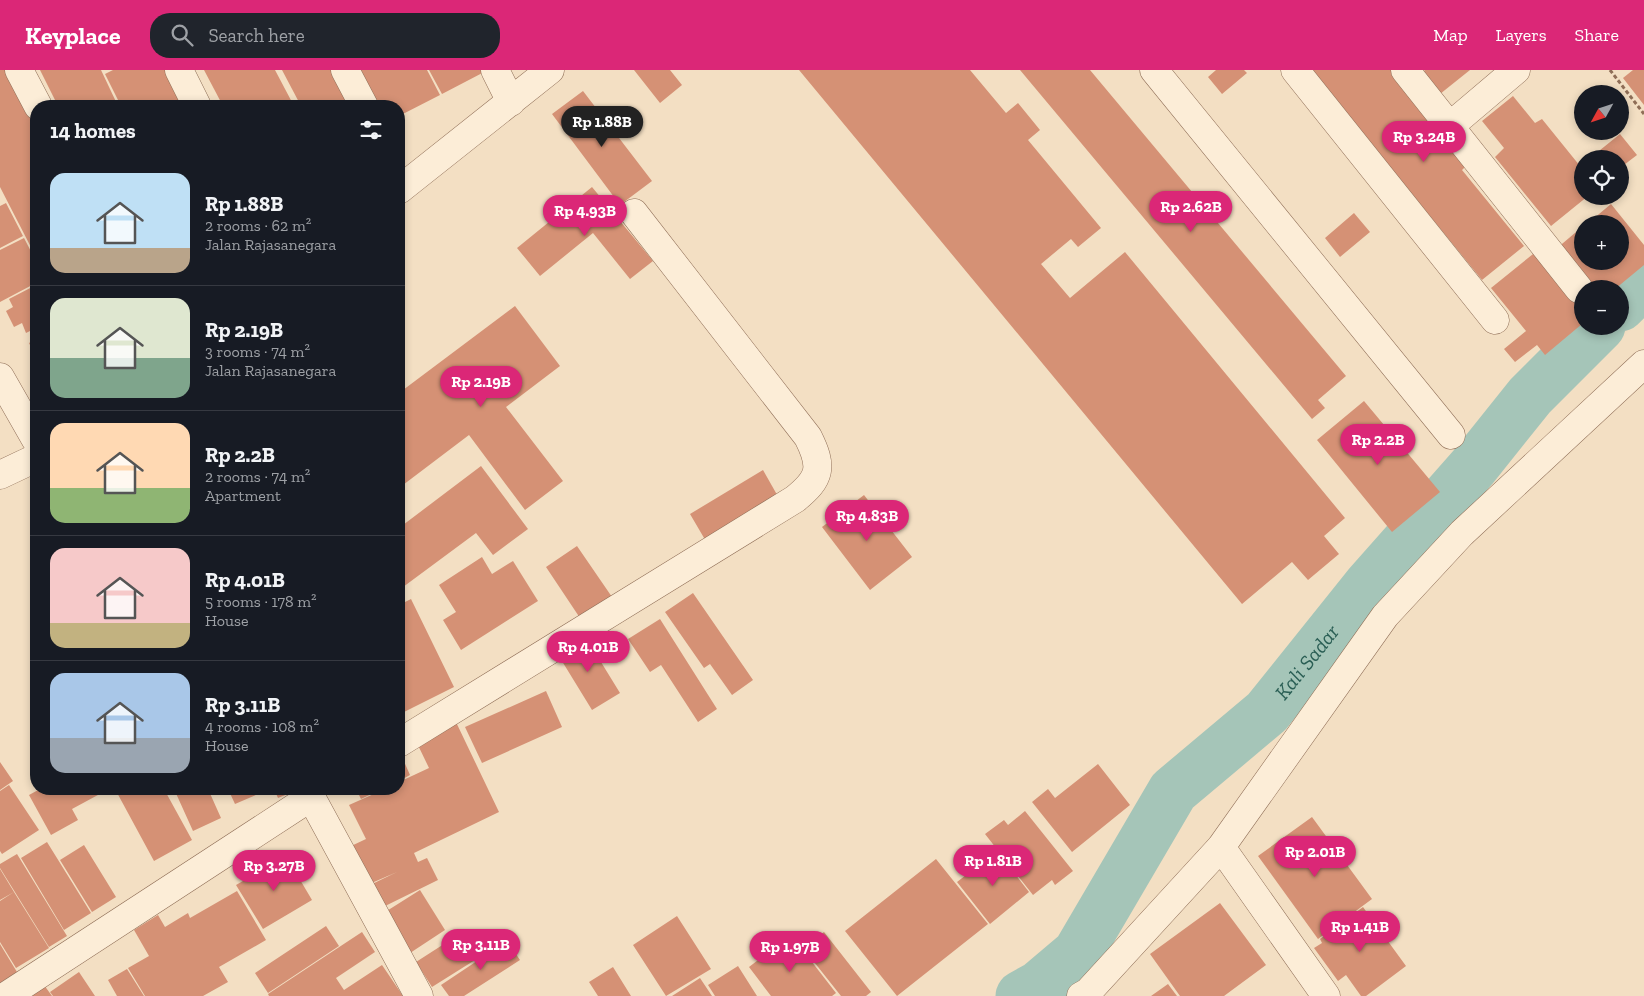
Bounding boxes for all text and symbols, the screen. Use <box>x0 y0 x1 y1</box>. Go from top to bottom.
search box <box>150 13 500 58</box>
text: Keyplace <box>25 21 120 50</box>
icon: search <box>168 21 196 49</box>
text: Search here <box>208 24 305 47</box>
text: Map <box>1433 24 1468 46</box>
text: Layers <box>1496 24 1547 46</box>
text: Share <box>1575 24 1619 46</box>
north arrow <box>1574 85 1629 140</box>
map controls <box>1574 85 1629 335</box>
pin: Rp 1.88B <box>550 106 654 148</box>
text: Rp 1.88B <box>572 112 632 131</box>
icon: filters <box>357 116 385 144</box>
text: 14 homes <box>50 118 136 143</box>
pin: Rp 3.24B <box>1372 121 1476 163</box>
text: Rp 3.24B <box>1393 127 1455 146</box>
button: locate <box>1574 150 1629 205</box>
pin: Rp 2.62B <box>1139 190 1243 233</box>
text: Rp 1.88B <box>205 191 283 216</box>
icon: home <box>90 193 150 253</box>
pin: Rp 4.93B <box>533 194 637 237</box>
text: Rp 2.62B <box>1160 197 1222 216</box>
text: Rp 4.93B <box>554 201 616 220</box>
button: + <box>1574 215 1629 270</box>
text: 2 rooms · 62 m² <box>205 216 311 235</box>
text: Jalan Rajasanegara <box>205 235 336 254</box>
button: − <box>1574 280 1629 335</box>
text: Rp 2.19B <box>205 317 283 342</box>
icon: home <box>90 318 150 378</box>
text: 3 rooms · 74 m² <box>205 342 310 361</box>
text: Jalan Rajasanegara <box>205 361 336 380</box>
pin: Rp 2.19B <box>429 366 533 408</box>
text: Rp 2.19B <box>451 372 511 391</box>
pin: Rp 2.2B <box>1332 424 1424 466</box>
text: Rp 2.2B <box>1351 430 1405 449</box>
text: Rp 2.2B <box>205 442 275 467</box>
icon: home <box>90 443 150 503</box>
text: 2 rooms · 74 m² <box>205 467 310 486</box>
text: Apartment <box>205 486 281 505</box>
pin: Rp 4.83B <box>815 500 919 542</box>
text: Rp 4.83B <box>836 506 898 525</box>
text: Rp 4.01B <box>205 567 285 592</box>
icon: home <box>90 568 150 628</box>
text: 5 rooms · 178 m² <box>205 592 317 611</box>
text: House <box>205 611 248 630</box>
water label: Kali Sadar <box>1269 619 1344 704</box>
pin: Rp 4.01B <box>536 630 640 673</box>
text: Rp 4.01B <box>558 637 618 656</box>
text: Rp 3.11B <box>205 692 280 717</box>
icon: home <box>90 693 150 753</box>
text: 4 rooms · 108 m² <box>205 717 319 736</box>
text: House <box>205 736 248 755</box>
pin: Rp 2.01B <box>1263 836 1367 878</box>
text: Rp 2.01B <box>1285 842 1345 861</box>
pin: Rp 1.81B <box>941 844 1045 887</box>
pin: Rp 3.27B <box>222 850 326 892</box>
text: Rp 1.81B <box>964 851 1022 870</box>
text: Rp 3.27B <box>244 856 304 875</box>
pin: Rp 1.41B <box>1308 910 1412 953</box>
text: Rp 1.41B <box>1331 917 1389 936</box>
pin: Rp 3.11B <box>429 928 533 971</box>
pin: Rp 1.97B <box>738 930 842 973</box>
text: Rp 3.11B <box>452 935 510 954</box>
text: Rp 1.97B <box>761 937 819 956</box>

